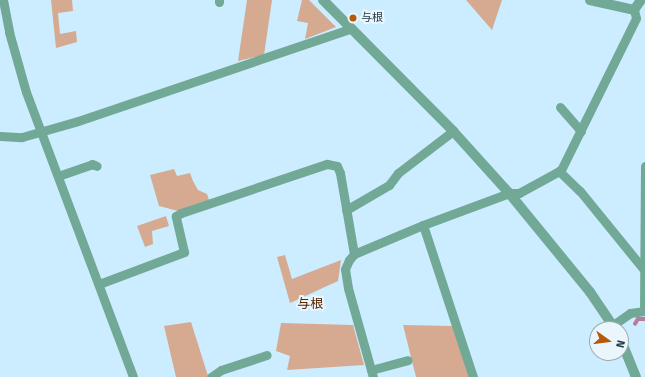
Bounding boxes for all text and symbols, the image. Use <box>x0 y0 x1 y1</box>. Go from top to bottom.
place label: 与根 <box>361 11 383 25</box>
marker: 与根 <box>348 13 358 23</box>
district label: 与根 <box>297 296 323 312</box>
north arrow <box>589 321 629 361</box>
text: N <box>613 339 627 349</box>

